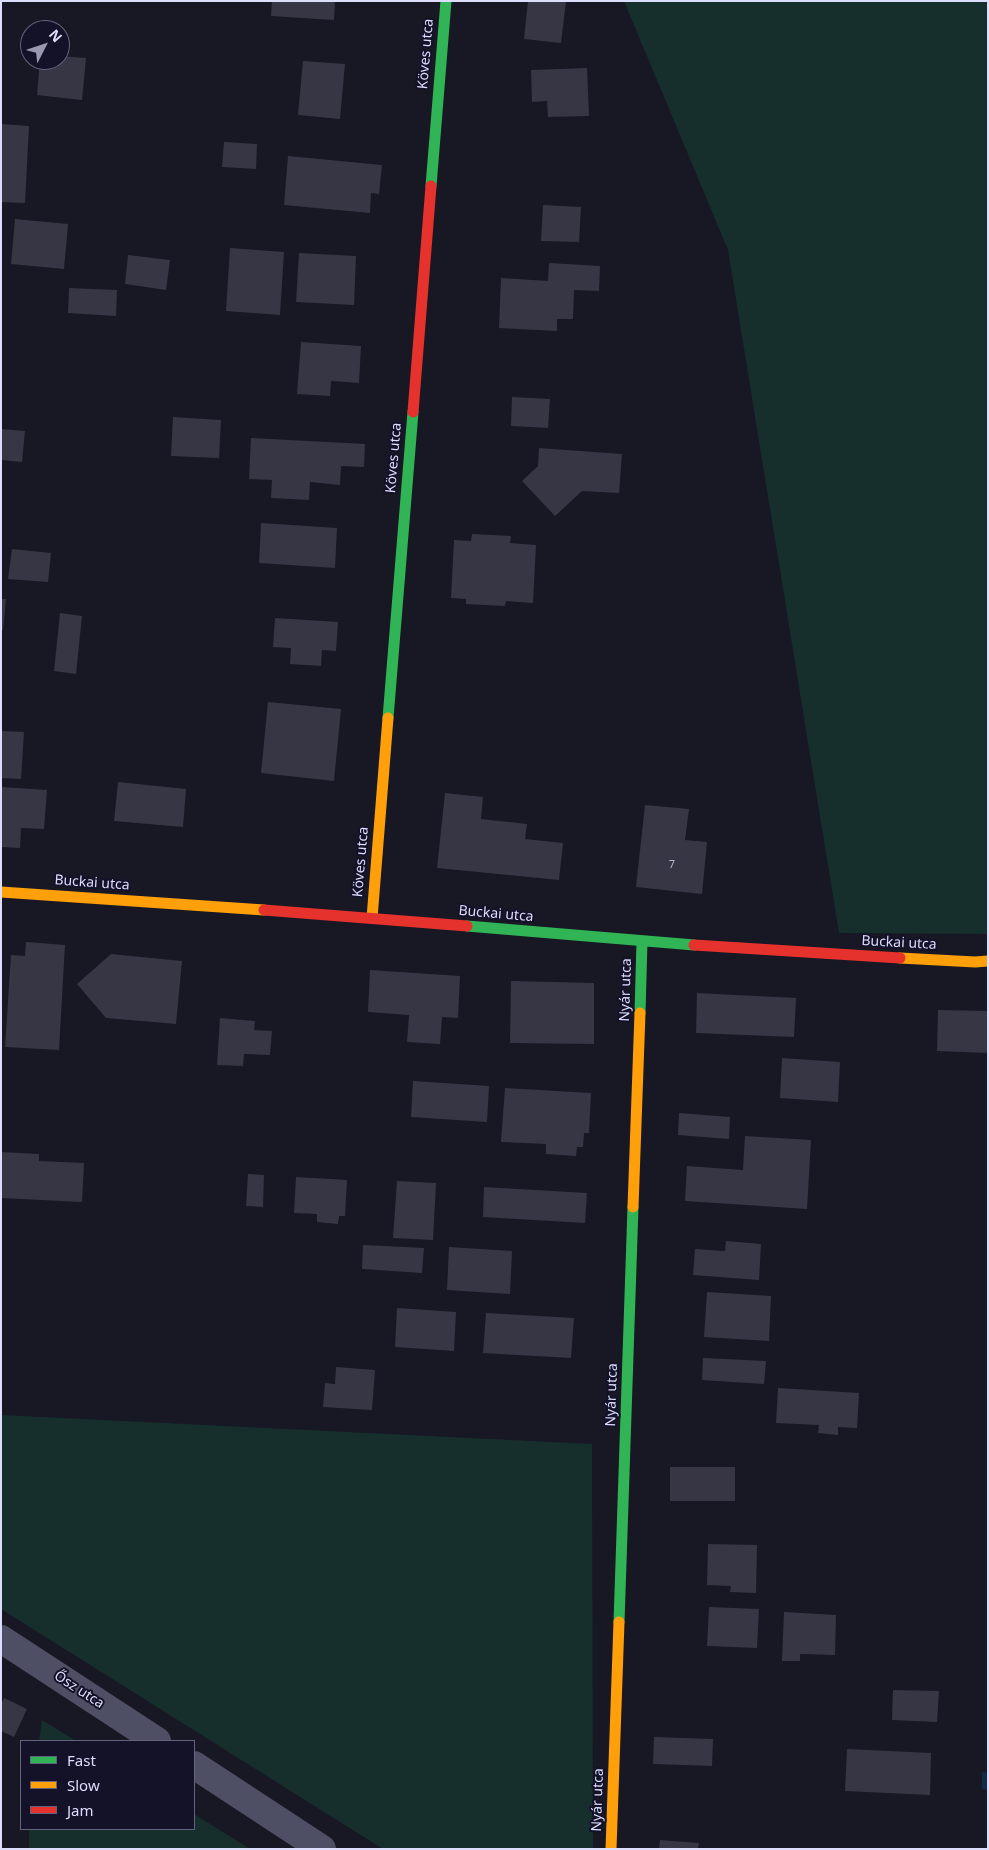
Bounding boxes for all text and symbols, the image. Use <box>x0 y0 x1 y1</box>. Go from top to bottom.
street label: Köves utca <box>415 18 437 90</box>
north arrow <box>20 20 70 70</box>
text: N <box>45 25 67 46</box>
street label: Köves utca <box>383 422 405 494</box>
street label: Köves utca <box>350 826 372 898</box>
house number: 7 <box>669 858 675 872</box>
street label: Buckai utca <box>54 872 130 894</box>
street label: Buckai utca <box>458 902 534 926</box>
street label: Buckai utca <box>861 933 937 953</box>
street label: Nyár utca <box>616 958 636 1022</box>
street label: Nyár utca <box>602 1363 622 1427</box>
street label: Ősz utca <box>51 1668 107 1712</box>
legend <box>20 1740 195 1830</box>
text: Fast <box>67 1750 96 1770</box>
street label: Nyár utca <box>588 1768 608 1832</box>
text: Slow <box>67 1775 100 1795</box>
text: Jam <box>67 1800 94 1820</box>

